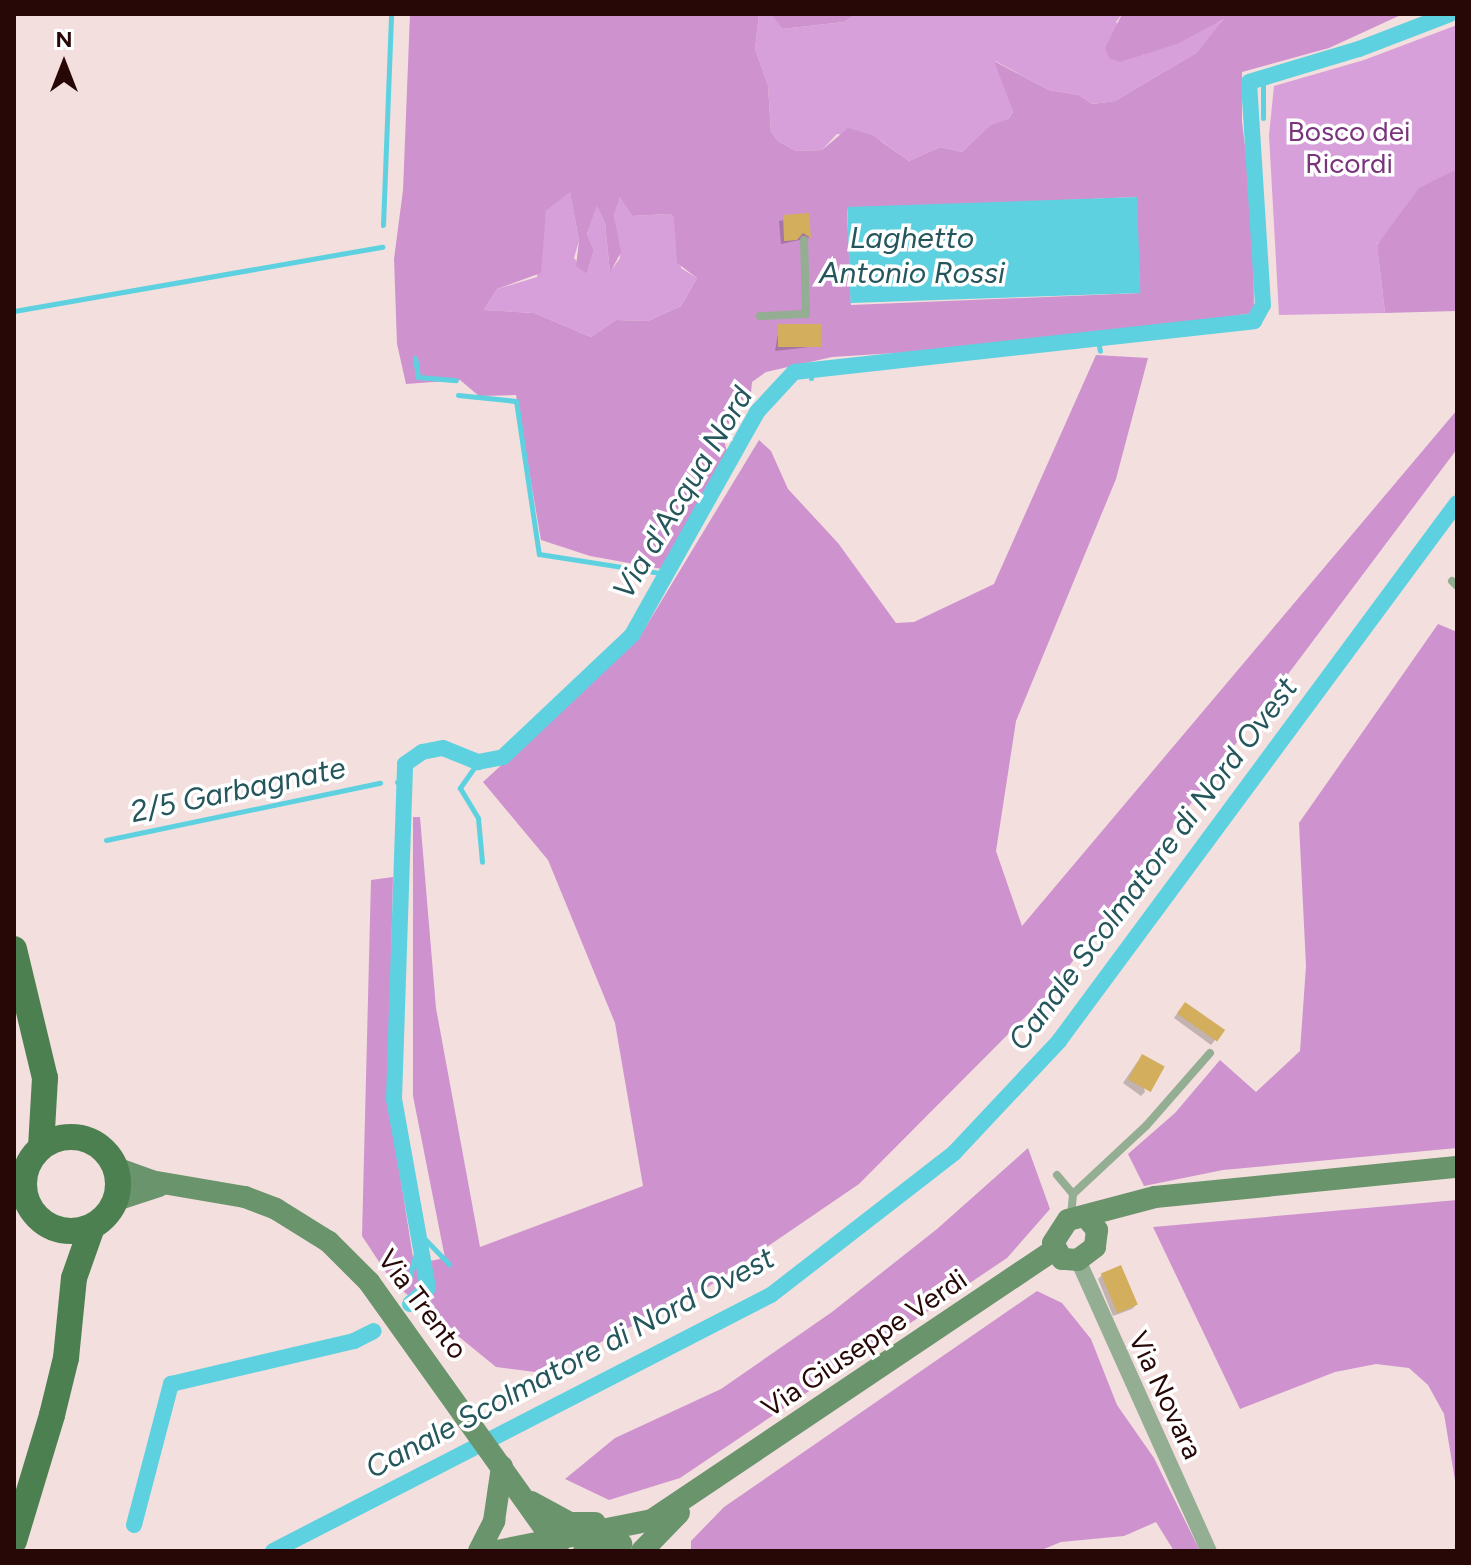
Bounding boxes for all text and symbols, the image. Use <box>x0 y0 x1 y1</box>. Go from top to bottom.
north arrow <box>24 24 104 104</box>
text: N <box>55 26 73 53</box>
park label: Bosco dei Ricordi <box>1288 114 1410 180</box>
water label: Laghetto Antonio Rossi <box>819 220 1005 290</box>
water label: Via d'Acqua Nord <box>606 380 760 606</box>
water label: Canale Scolmatore di Nord Ovest <box>1001 670 1305 1058</box>
water label: 2/5 Garbagnate <box>127 750 349 830</box>
water label: Canale Scolmatore di Nord Ovest <box>360 1240 780 1486</box>
street label: Via Trento <box>371 1243 475 1365</box>
street label: Via Giuseppe Verdi <box>755 1262 973 1424</box>
street label: Via Novara <box>1122 1326 1210 1464</box>

